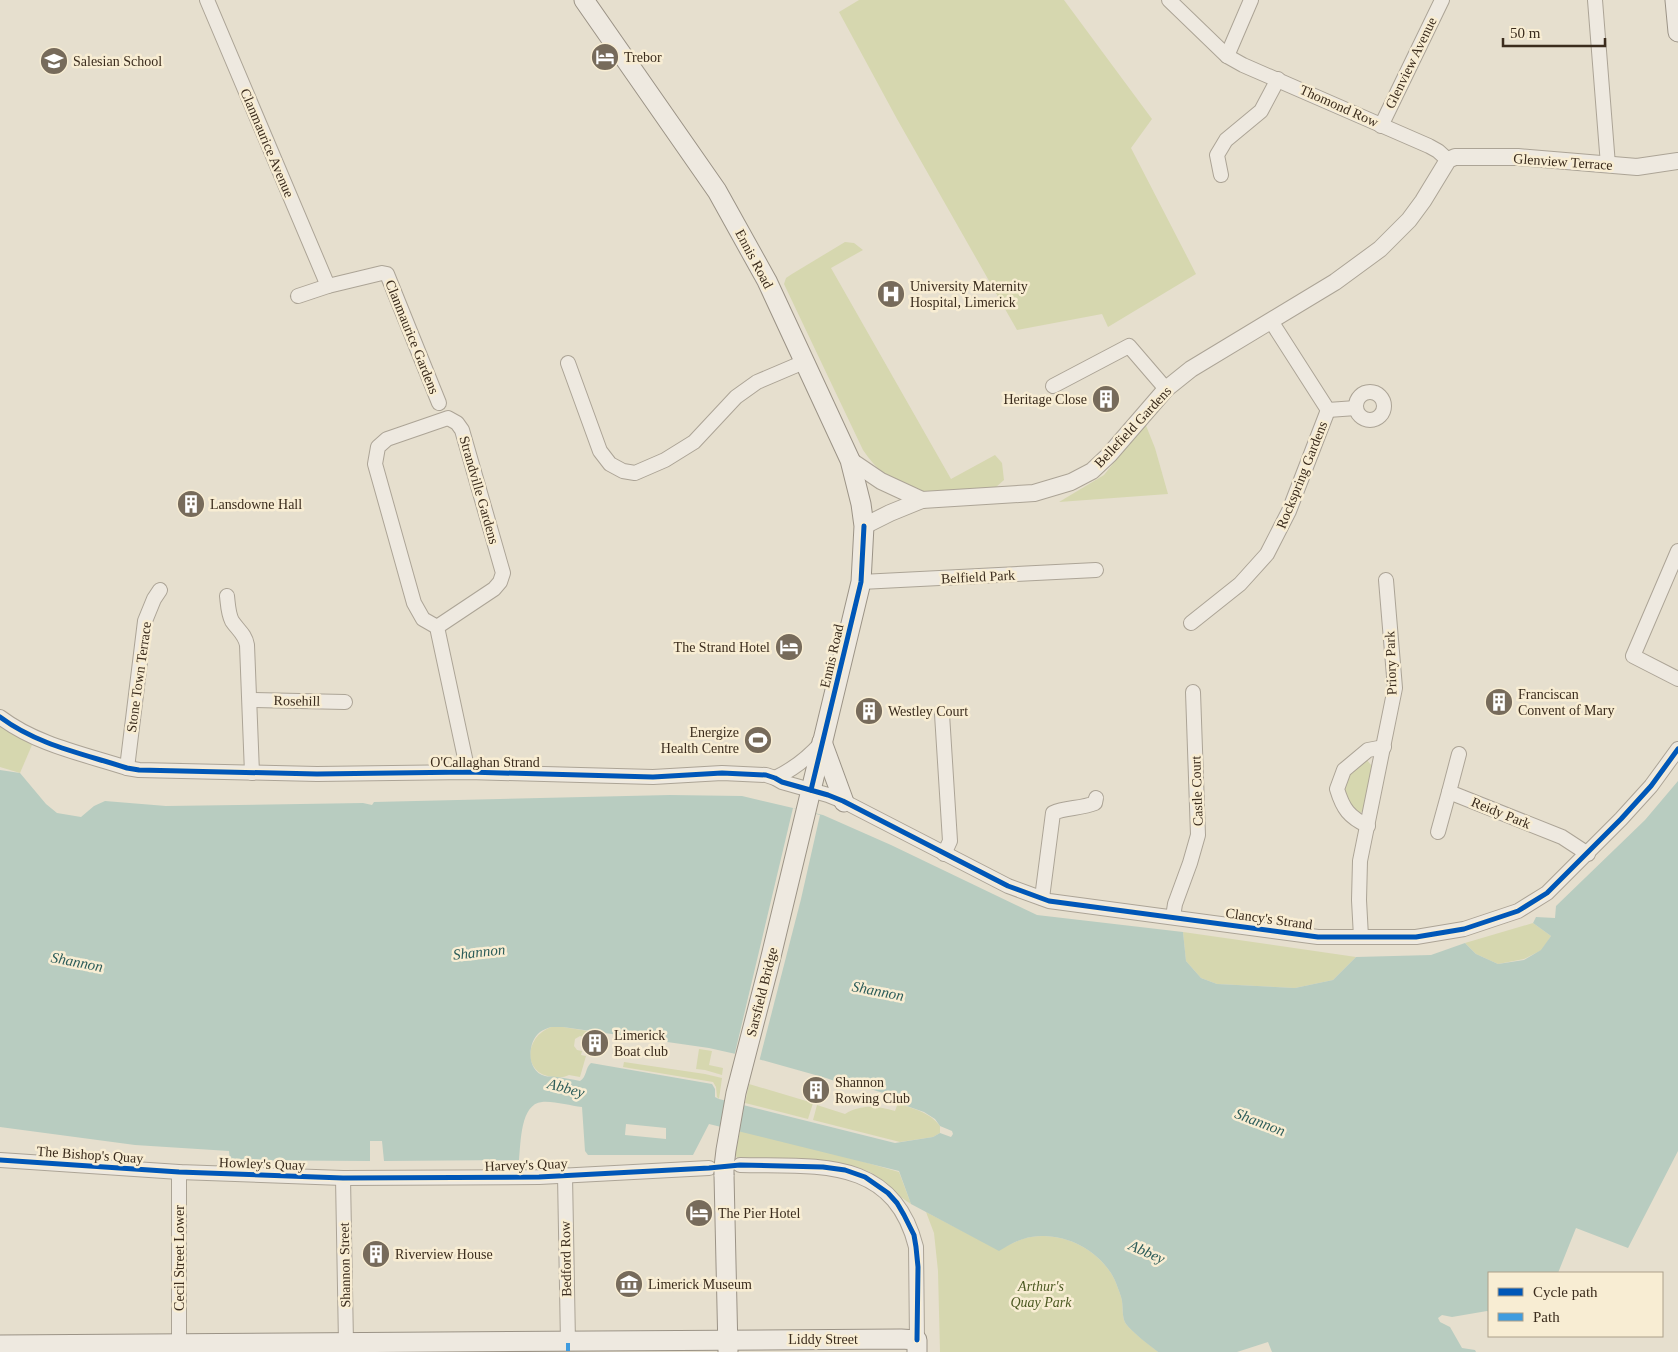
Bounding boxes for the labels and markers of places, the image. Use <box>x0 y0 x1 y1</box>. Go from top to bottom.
hotel icon: Trebor <box>590 42 620 72</box>
school or university icon: Salesian School <box>39 46 69 76</box>
place label: Trebor <box>624 50 662 65</box>
place label: Salesian School <box>73 54 162 69</box>
hospital icon: University Maternity Hospital, Limerick <box>876 279 906 309</box>
place label: University Maternity Hospital, Limerick <box>910 279 1028 310</box>
building icon: Heritage Close <box>1091 384 1121 414</box>
place label: Heritage Close <box>1003 392 1087 407</box>
building icon: Lansdowne Hall <box>176 489 206 519</box>
place label: Lansdowne Hall <box>210 497 302 512</box>
hotel icon: The Strand Hotel <box>774 632 804 662</box>
place label: The Strand Hotel <box>674 640 770 655</box>
building icon: Franciscan Convent of Mary <box>1484 687 1514 717</box>
place label: Franciscan Convent of Mary <box>1518 687 1614 718</box>
building icon: Westley Court <box>854 696 884 726</box>
place label: Westley Court <box>888 704 968 719</box>
place label: Energize Health Centre <box>661 725 739 756</box>
sports icon: Energize Health Centre <box>743 725 773 755</box>
building icon: Limerick Boat club <box>580 1028 610 1058</box>
place label: Limerick Boat club <box>614 1028 668 1059</box>
building icon: Shannon Rowing Club <box>801 1075 831 1105</box>
place label: Shannon Rowing Club <box>835 1075 910 1106</box>
hotel icon: The Pier Hotel <box>684 1198 714 1228</box>
place label: The Pier Hotel <box>718 1206 801 1221</box>
building icon: Riverview House <box>361 1239 391 1269</box>
place label: Riverview House <box>395 1247 493 1262</box>
museum icon: Limerick Museum <box>614 1269 644 1299</box>
place label: Limerick Museum <box>648 1277 752 1292</box>

